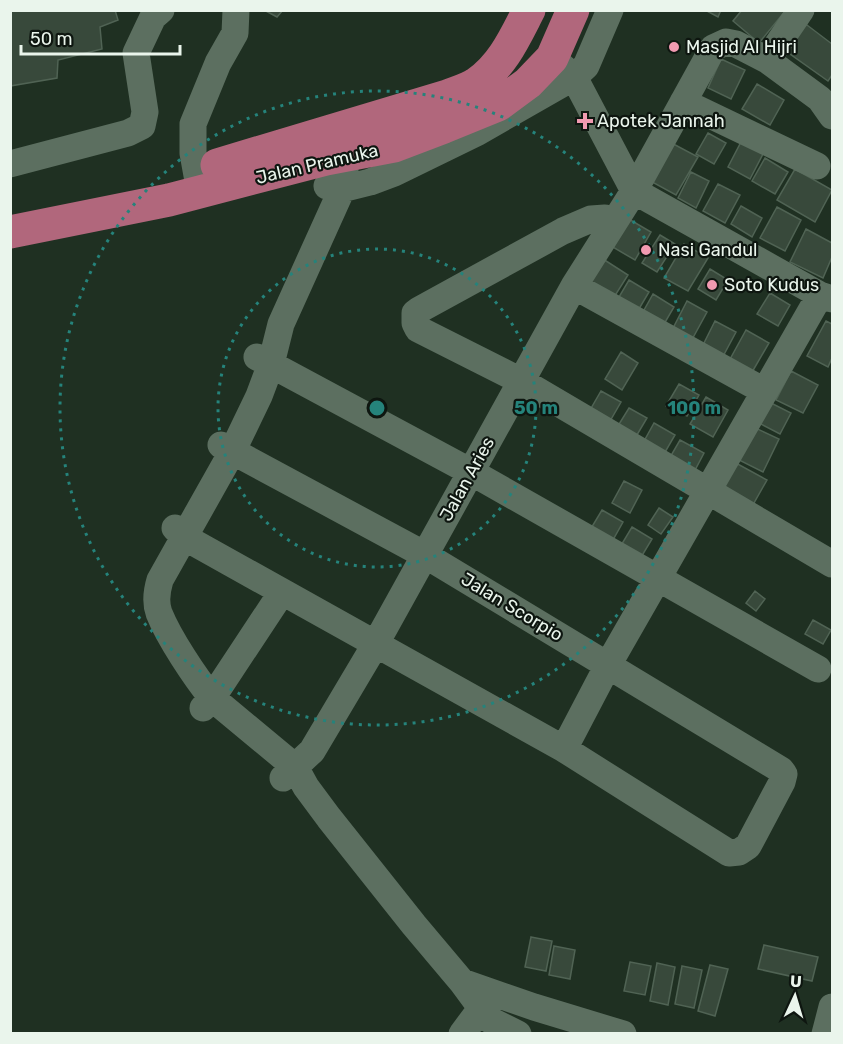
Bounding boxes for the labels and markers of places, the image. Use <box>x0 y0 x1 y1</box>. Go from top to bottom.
place label: Masjid Al Hijri <box>686 36 797 58</box>
marker: Masjid Al Hijri <box>667 40 681 54</box>
place label: Apotek Jannah <box>597 110 725 132</box>
marker: Apotek Jannah <box>578 114 592 128</box>
place label: Nasi Gandul <box>658 239 757 261</box>
marker: Nasi Gandul <box>639 243 653 257</box>
place label: Soto Kudus <box>724 274 819 296</box>
marker: Soto Kudus <box>705 278 719 292</box>
centre of rings <box>367 398 387 418</box>

